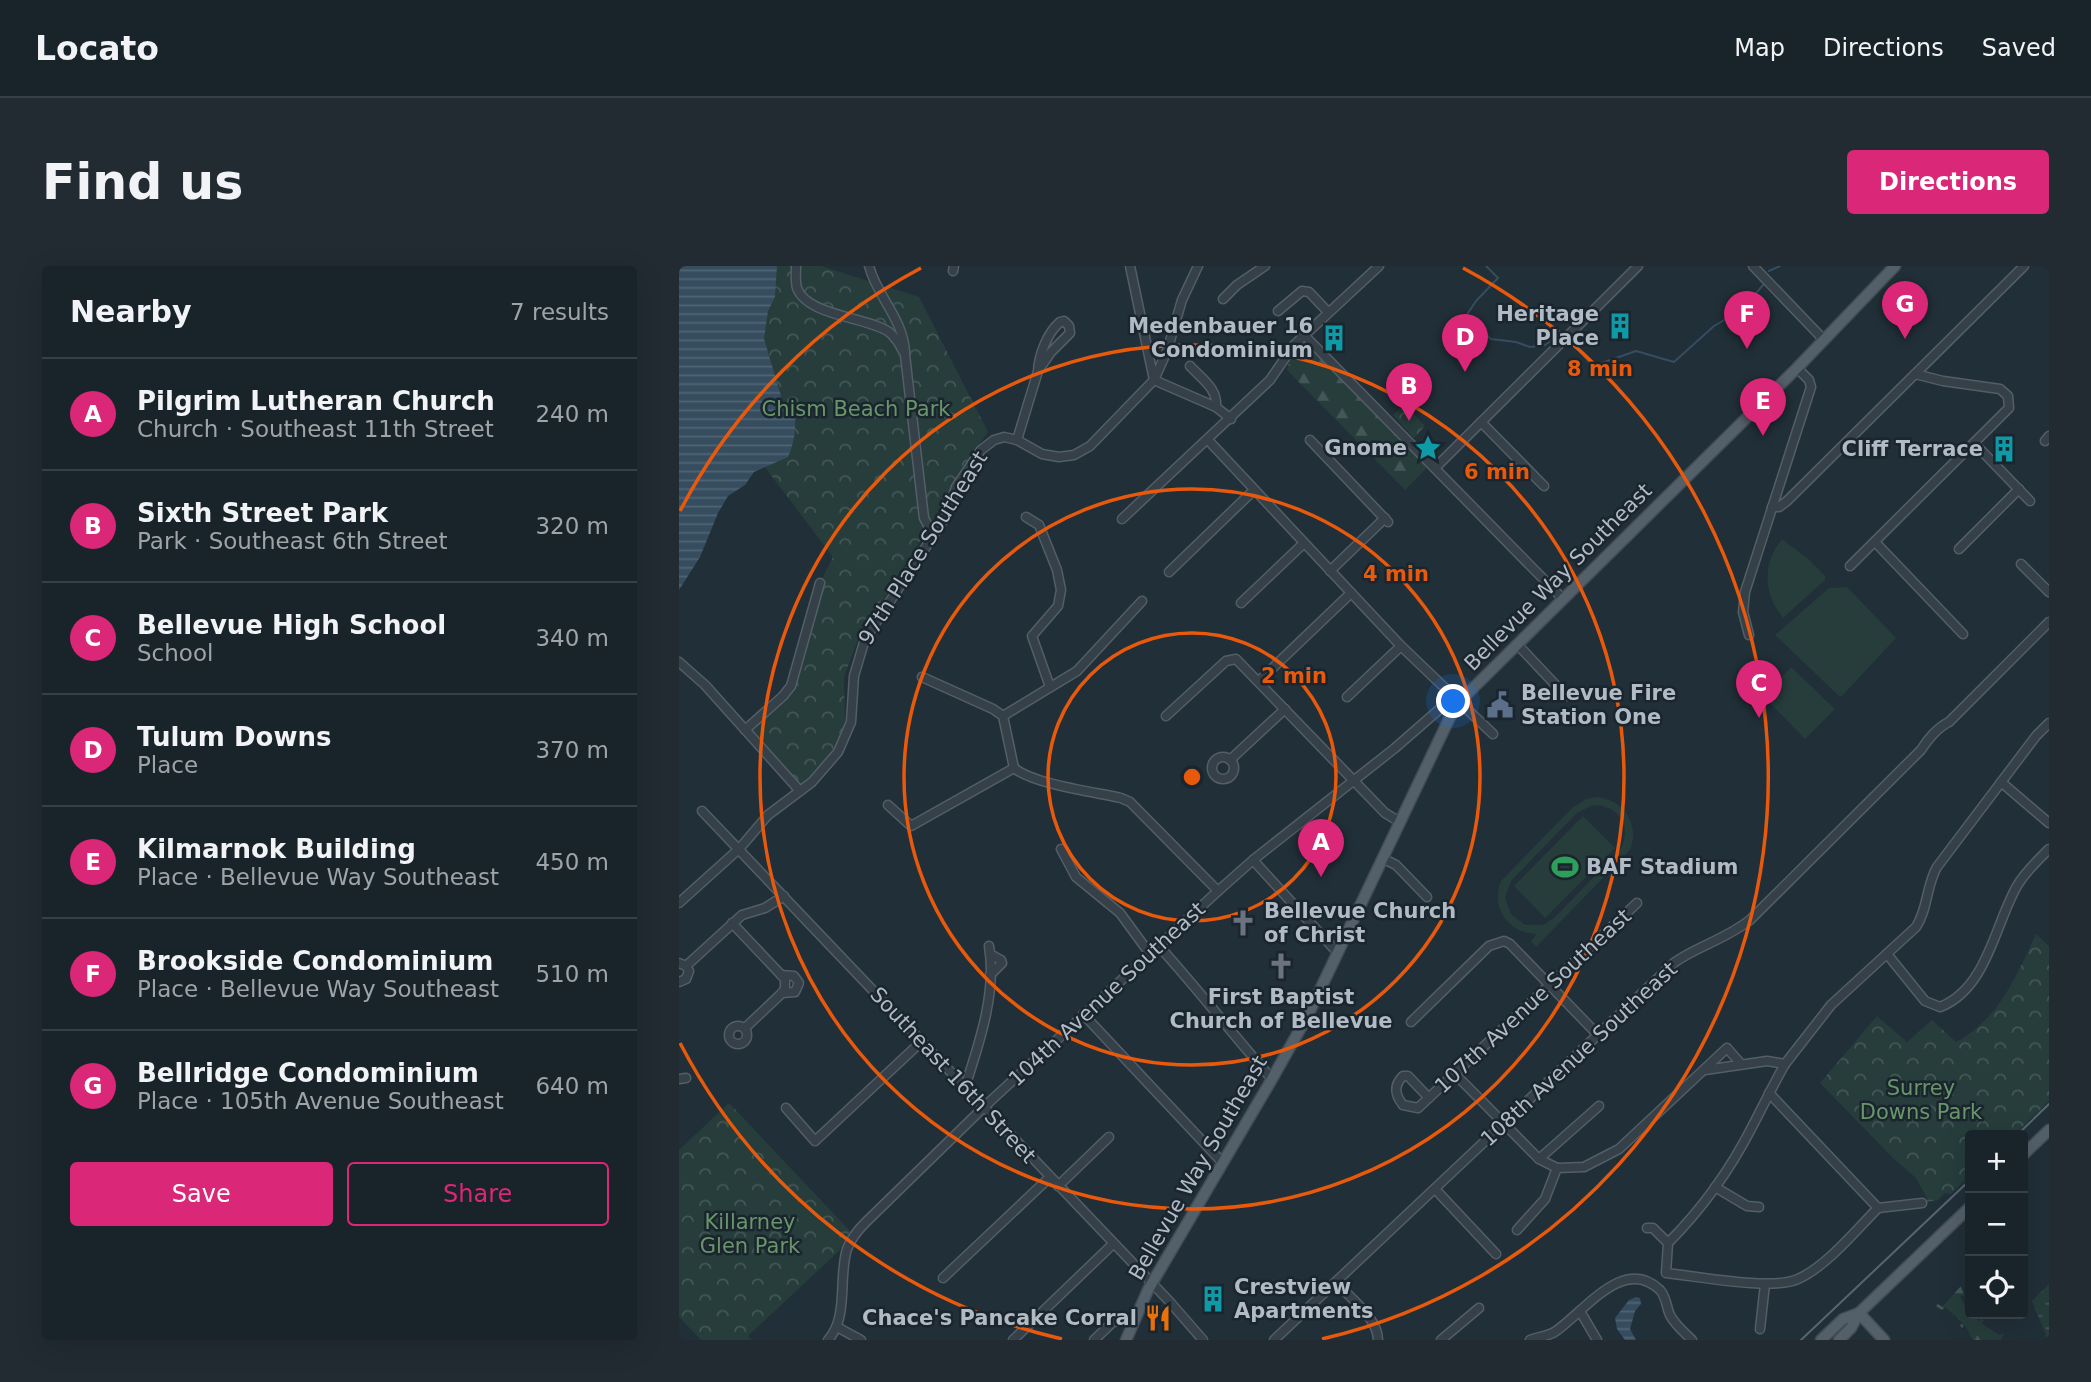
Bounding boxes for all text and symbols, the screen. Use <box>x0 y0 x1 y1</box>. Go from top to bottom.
text: Locato <box>35 29 159 68</box>
text: Map <box>1734 34 1785 62</box>
text: Directions <box>1823 34 1944 62</box>
text: Saved <box>1982 34 2056 62</box>
button: Directions <box>1847 150 2049 214</box>
text: Find us <box>42 154 243 211</box>
pin: G <box>1882 281 1928 339</box>
pin: F <box>1724 291 1770 349</box>
text: Nearby <box>70 294 192 329</box>
text: 7 results <box>510 299 609 325</box>
place label: Heritage Place <box>1496 302 1599 350</box>
building icon: Heritage Place <box>1605 311 1635 341</box>
place label: Medenbauer 16 Condominium <box>1128 314 1313 362</box>
pin: D <box>1442 314 1488 372</box>
building icon: Medenbauer 16 Condominium <box>1319 323 1349 353</box>
text: 8 min <box>1567 357 1633 381</box>
pin: B <box>1386 363 1432 421</box>
pin: E <box>1740 378 1786 436</box>
text: Pilgrim Lutheran Church <box>137 386 495 416</box>
park label: Chism Beach Park <box>762 397 951 421</box>
text: A <box>84 401 102 427</box>
text: 240 m <box>535 401 609 427</box>
text: Church · Southeast 11th Street <box>137 416 494 442</box>
place icon: Gnome <box>1413 433 1443 463</box>
building icon: Cliff Terrace <box>1989 434 2019 464</box>
place label: Gnome <box>1324 436 1407 460</box>
place label: Cliff Terrace <box>1842 437 1983 461</box>
street label: 97th Place Southeast <box>854 447 992 649</box>
text: 6 min <box>1464 460 1530 484</box>
street label: Bellevue Way Southeast <box>1459 478 1657 676</box>
text: Sixth Street Park <box>137 498 388 528</box>
text: B <box>84 513 102 539</box>
text: 320 m <box>535 513 609 539</box>
text: Park · Southeast 6th Street <box>137 528 447 554</box>
text: 4 min <box>1363 562 1429 586</box>
text: Bellevue High School <box>137 610 446 640</box>
text: C <box>85 625 101 651</box>
text: 340 m <box>535 625 609 651</box>
text: School <box>137 640 213 666</box>
pin: C <box>1736 660 1782 718</box>
text: 2 min <box>1261 664 1327 688</box>
place label: Bellevue Fire Station One <box>1521 681 1676 729</box>
your location <box>1436 684 1470 718</box>
public building icon: Bellevue Fire Station One <box>1485 690 1515 720</box>
text: Tulum Downs <box>137 722 331 752</box>
text: D <box>83 737 103 763</box>
text: 370 m <box>535 737 609 763</box>
text: Place <box>137 752 198 778</box>
centre of rings <box>1180 765 1204 789</box>
pin: A <box>1298 819 1344 877</box>
text: Kilmarnok Building <box>137 834 416 864</box>
text: E <box>85 849 101 875</box>
text: 450 m <box>535 849 609 875</box>
sports icon: BAF Stadium <box>1550 852 1580 882</box>
place label: BAF Stadium <box>1586 855 1738 879</box>
text: Place · Bellevue Way Southeast <box>137 864 499 890</box>
street label: 104th Avenue Southeast <box>1004 897 1210 1091</box>
place label: Bellevue Church of Christ <box>1264 899 1456 947</box>
street label: 107th Avenue Southeast <box>1430 904 1636 1098</box>
church icon: Bellevue Church of Christ <box>1228 908 1258 938</box>
text: Brookside Condominium <box>137 946 493 976</box>
church icon: First Baptist Church of Bellevue <box>1266 951 1296 981</box>
street label: 108th Avenue Southeast <box>1476 957 1682 1151</box>
text: F <box>85 961 101 987</box>
text: 510 m <box>535 961 609 987</box>
text: Place · Bellevue Way Southeast <box>137 976 499 1002</box>
street label: Southeast 16th Street <box>865 982 1041 1168</box>
place label: First Baptist Church of Bellevue <box>1169 985 1393 1033</box>
street label: Bellevue Way Southeast <box>1124 1052 1272 1284</box>
text: Bellridge Condominium <box>137 1058 479 1088</box>
text: G <box>84 1073 102 1099</box>
text: 640 m <box>535 1073 609 1099</box>
park label: Surrey Downs Park <box>1860 1076 1983 1124</box>
text: Place · 105th Avenue Southeast <box>137 1088 504 1114</box>
map controls <box>1965 1130 2028 1319</box>
button: + <box>1965 1130 2028 1193</box>
button: Save <box>70 1162 333 1226</box>
button: Share <box>347 1162 609 1226</box>
button: − <box>1965 1193 2028 1256</box>
park label: Killarney Glen Park <box>700 1210 801 1258</box>
button: locate <box>1965 1256 2028 1319</box>
place label: Crestview Apartments <box>1234 1275 1373 1323</box>
building icon: Crestview Apartments <box>1198 1284 1228 1314</box>
restaurant icon: Chace's Pancake Corral <box>1143 1303 1173 1333</box>
place label: Chace's Pancake Corral <box>862 1306 1137 1330</box>

